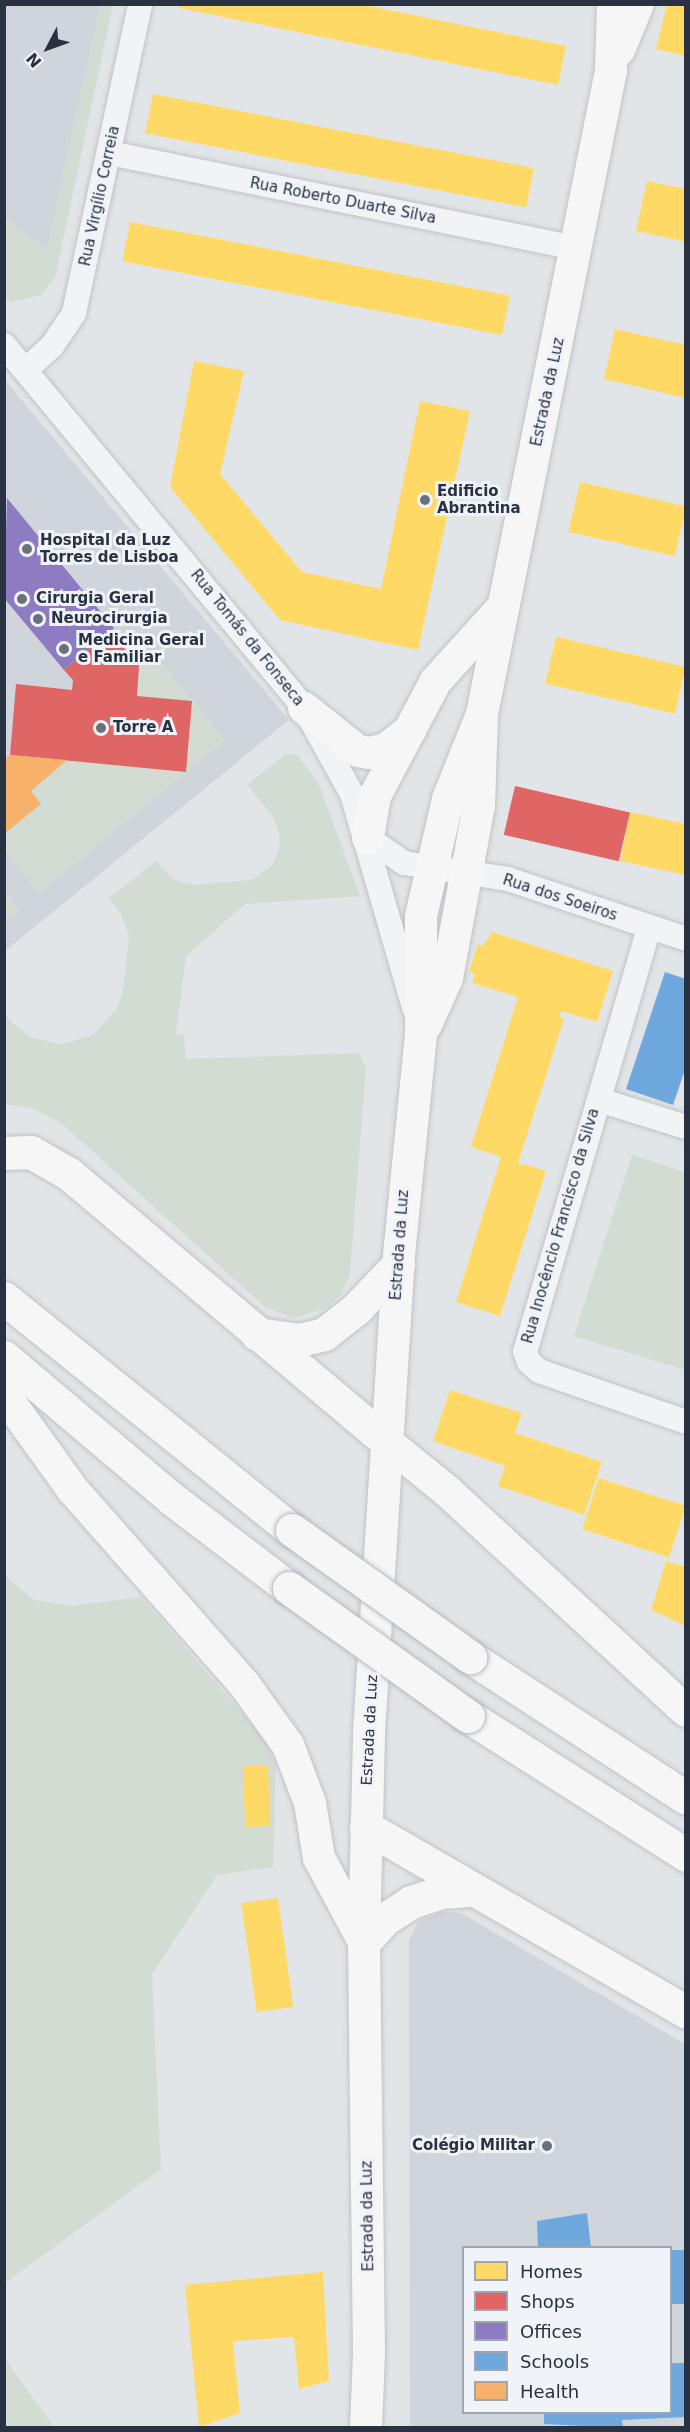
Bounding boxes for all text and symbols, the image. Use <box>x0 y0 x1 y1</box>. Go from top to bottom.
north arrow <box>18 18 78 78</box>
text: N <box>22 49 46 71</box>
street label: Rua Virgílio Correia <box>76 124 124 268</box>
street label: Rua Roberto Duarte Silva <box>248 174 438 228</box>
street label: Estrada da Luz <box>528 336 568 448</box>
place label: Edificio Abrantina <box>437 482 521 517</box>
marker: Edificio Abrantina <box>418 493 432 507</box>
place label: Hospital da Luz Torres de Lisboa <box>40 531 179 566</box>
marker: Hospital da Luz Torres de Lisboa <box>18 540 36 558</box>
street label: Rua Tomás da Fonseca <box>186 566 308 710</box>
marker: Cirurgia Geral <box>13 590 31 608</box>
place label: Cirurgia Geral <box>36 590 154 608</box>
marker: Neurocirurgia <box>29 610 47 628</box>
place label: Neurocirurgia <box>51 610 168 628</box>
place label: Medicina Geral e Familiar <box>78 631 204 666</box>
marker: Medicina Geral e Familiar <box>55 640 73 658</box>
place label: Torre A <box>113 719 173 737</box>
marker: Torre A <box>94 721 108 735</box>
street label: Rua dos Soeiros <box>500 871 620 925</box>
street label: Rua Inocêncio Francisco da Silva <box>519 1106 603 1346</box>
street label: Estrada da Luz <box>387 1189 413 1301</box>
street label: Estrada da Luz <box>358 1674 382 1786</box>
place label: Colégio Militar <box>412 2137 535 2155</box>
marker: Colégio Militar <box>540 2139 554 2153</box>
street label: Estrada da Luz <box>358 2160 378 2272</box>
legend <box>462 2246 672 2414</box>
text: Homes <box>520 2261 583 2282</box>
text: Shops <box>520 2291 575 2312</box>
text: Offices <box>520 2321 582 2342</box>
text: Schools <box>520 2351 589 2372</box>
text: Health <box>520 2381 579 2402</box>

